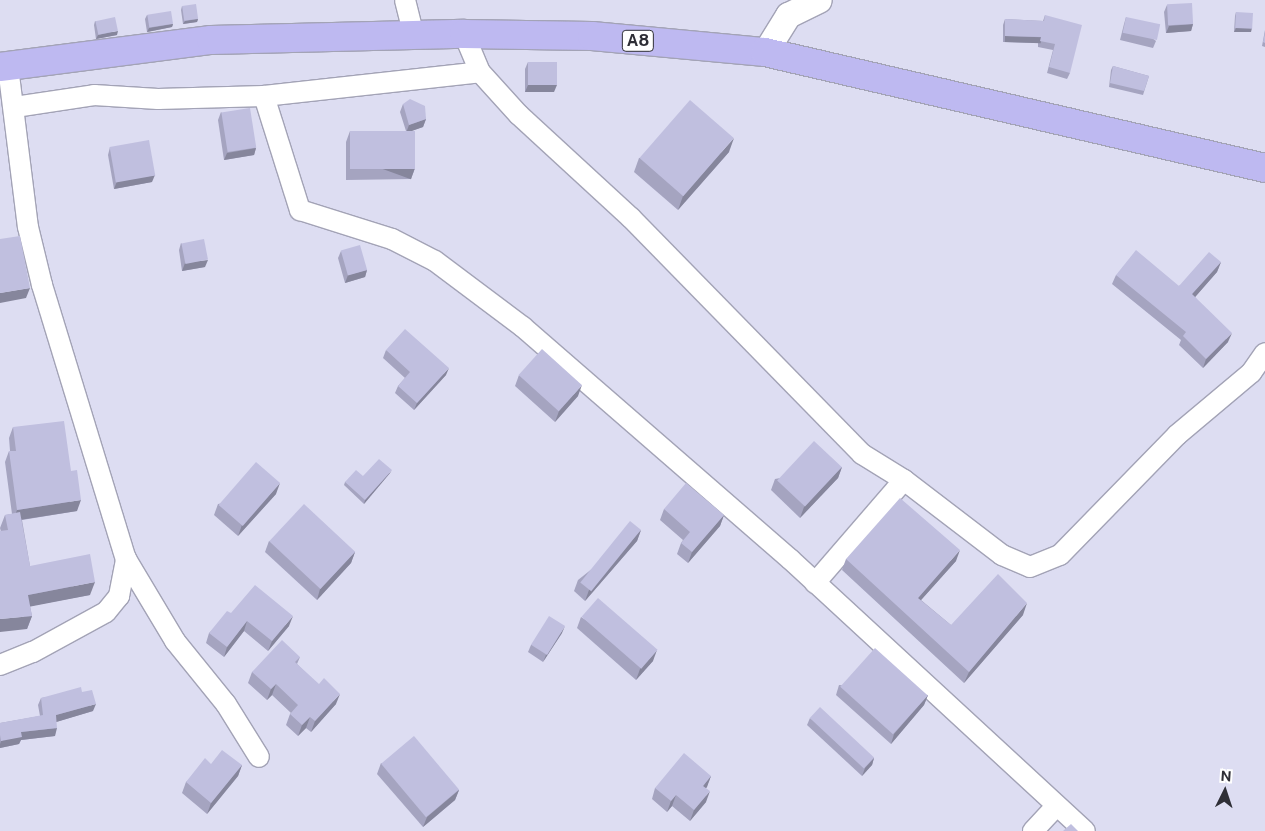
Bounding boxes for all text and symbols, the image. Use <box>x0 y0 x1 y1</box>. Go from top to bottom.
road number: A8 <box>622 27 654 54</box>
north arrow <box>1200 766 1250 816</box>
text: N <box>1220 768 1232 784</box>

